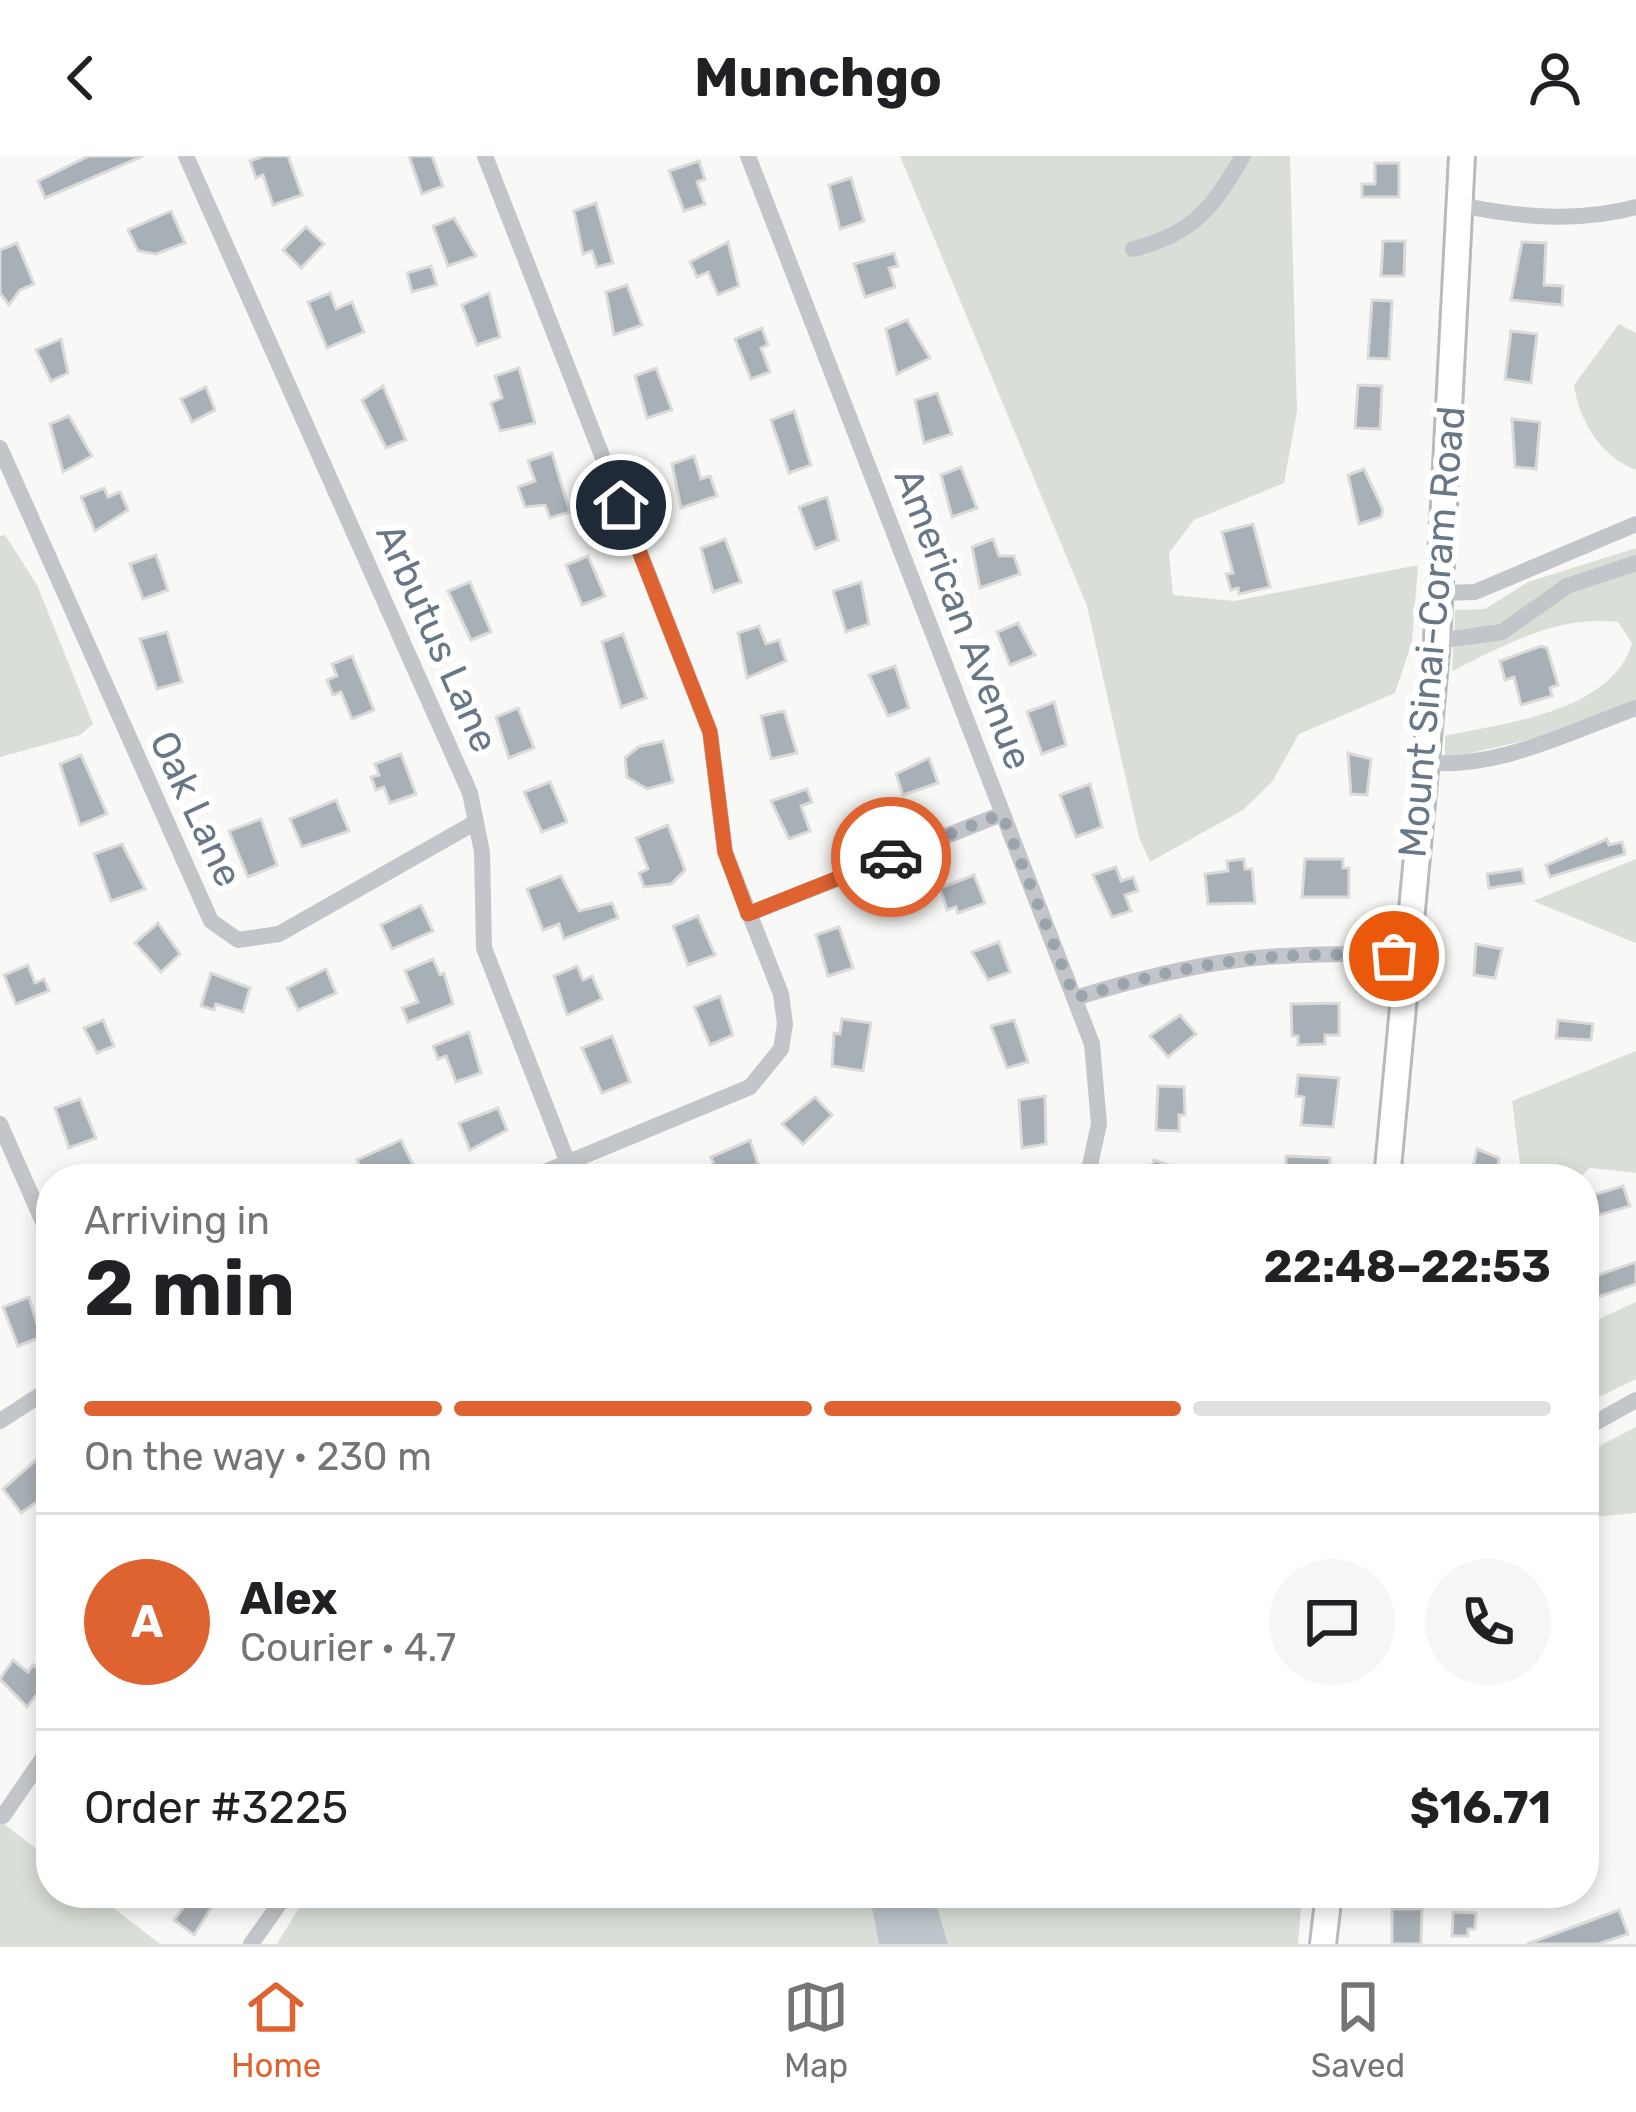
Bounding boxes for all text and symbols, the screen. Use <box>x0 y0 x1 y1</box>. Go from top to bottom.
icon: back <box>48 45 114 111</box>
icon: person <box>1522 45 1588 111</box>
text: Munchgo <box>694 46 942 110</box>
street label: Mount Sinai-Coram Road <box>1389 404 1475 860</box>
pin <box>570 454 672 556</box>
street label: American Avenue <box>884 462 1042 776</box>
icon: home <box>588 472 654 538</box>
street label: Arbutus Lane <box>366 517 508 759</box>
street label: Oak Lane <box>140 724 252 894</box>
courier <box>831 797 951 917</box>
icon: car <box>858 824 924 890</box>
pin <box>1343 905 1445 1007</box>
icon: bag <box>1361 923 1427 989</box>
text: Arriving in <box>84 1198 270 1244</box>
text: 22:48–22:53 <box>1263 1240 1551 1293</box>
text: 2 min <box>84 1242 295 1335</box>
text: On the way · 230 m <box>84 1434 432 1480</box>
button: chat <box>1269 1559 1395 1685</box>
button: phone <box>1425 1559 1551 1685</box>
text: Alex <box>240 1572 338 1625</box>
text: A <box>131 1595 163 1648</box>
text: Courier · 4.7 <box>240 1625 456 1671</box>
text: Order #3225 <box>84 1781 348 1834</box>
text: $16.71 <box>1410 1781 1551 1834</box>
tab: Home <box>231 1974 321 2085</box>
tab: Map <box>783 1974 849 2085</box>
tab: Saved <box>1311 1974 1405 2085</box>

